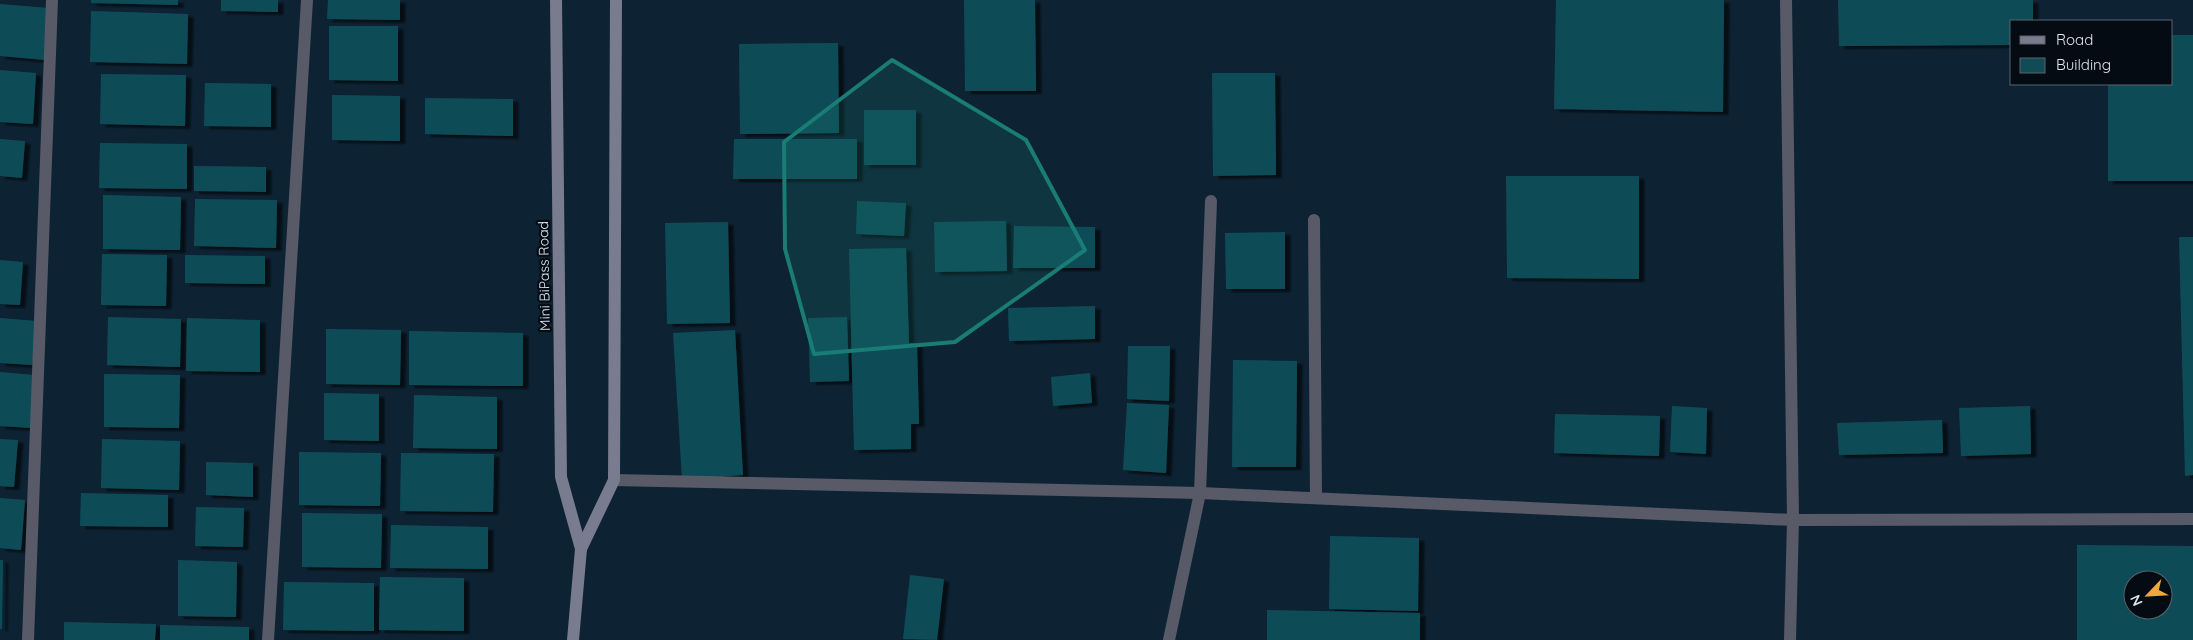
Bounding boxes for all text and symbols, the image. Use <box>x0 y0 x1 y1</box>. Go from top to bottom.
legend <box>2010 20 2173 85</box>
text: Road <box>2056 30 2093 49</box>
text: Building <box>2056 55 2111 74</box>
street label: Mini BiPass Road <box>534 221 554 331</box>
north arrow <box>2123 570 2173 620</box>
text: N <box>2126 592 2147 609</box>

